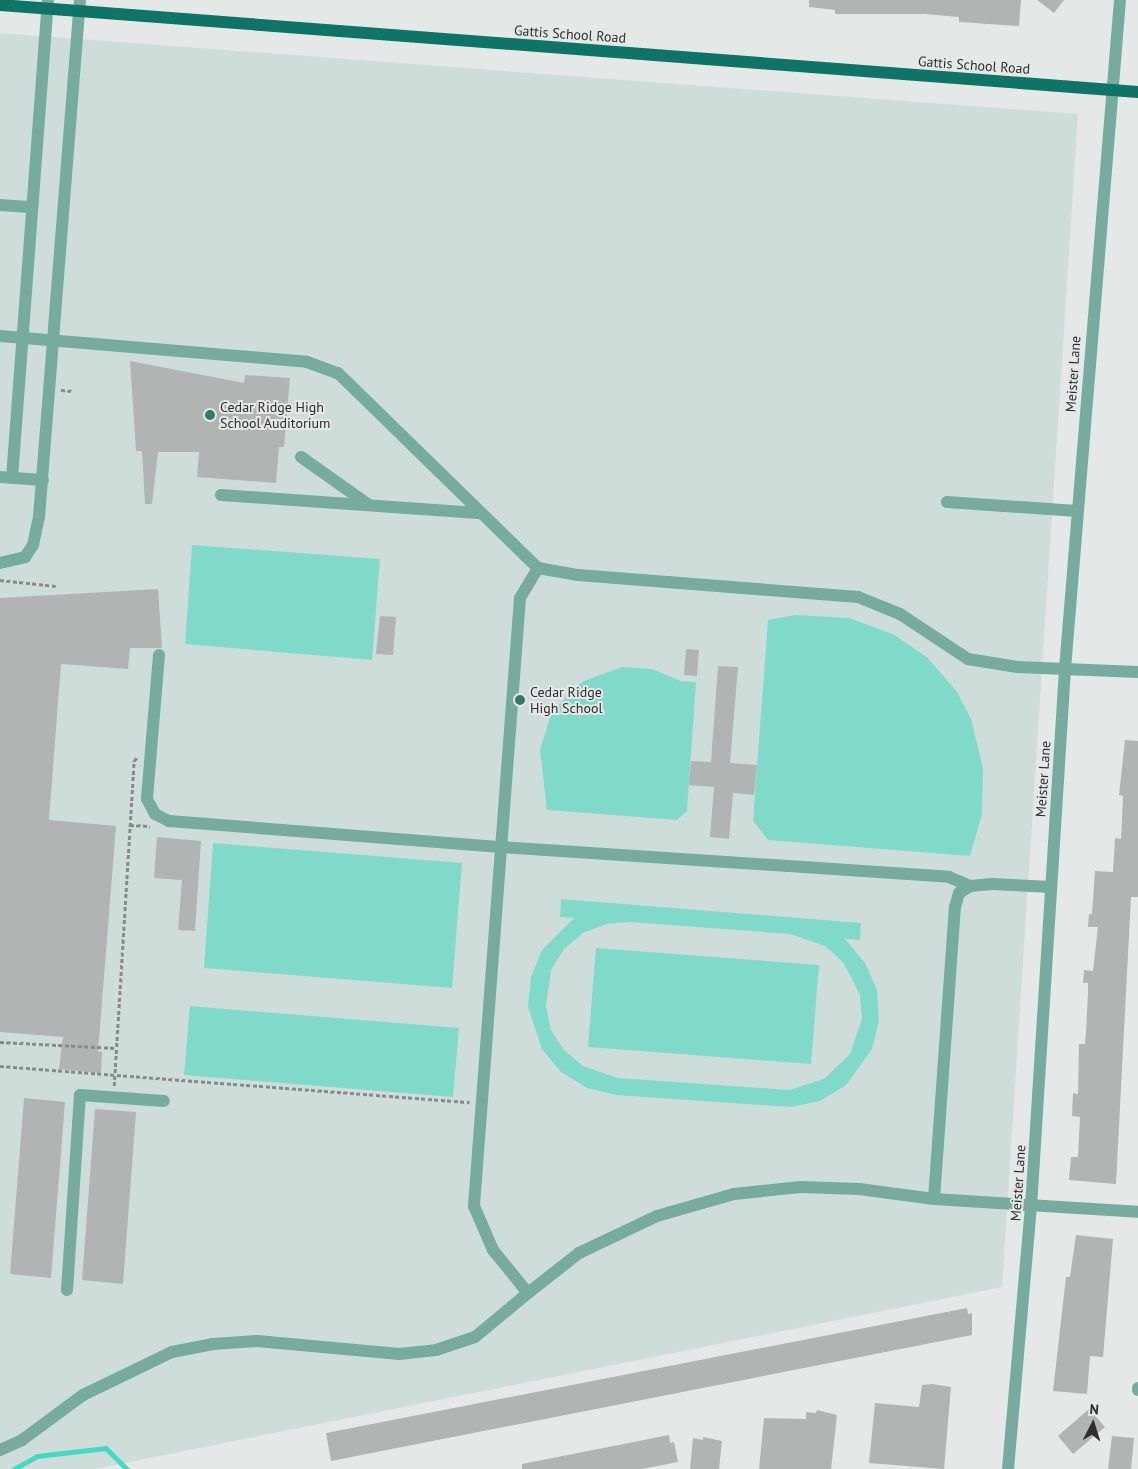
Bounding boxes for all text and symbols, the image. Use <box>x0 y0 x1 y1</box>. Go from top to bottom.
street label: Gattis School Road <box>513 22 627 46</box>
street label: Gattis School Road <box>917 53 1031 77</box>
street label: Meister Lane <box>1062 335 1084 413</box>
place label: Cedar Ridge High School Auditorium <box>220 399 331 432</box>
marker: Cedar Ridge High School Auditorium <box>204 409 216 421</box>
place label: Cedar Ridge High School <box>530 684 603 716</box>
marker: Cedar Ridge High School <box>514 694 526 706</box>
street label: Meister Lane <box>1032 740 1054 818</box>
street label: Meister Lane <box>1007 1144 1029 1222</box>
north arrow <box>1068 1399 1118 1449</box>
text: N <box>1089 1400 1100 1418</box>

